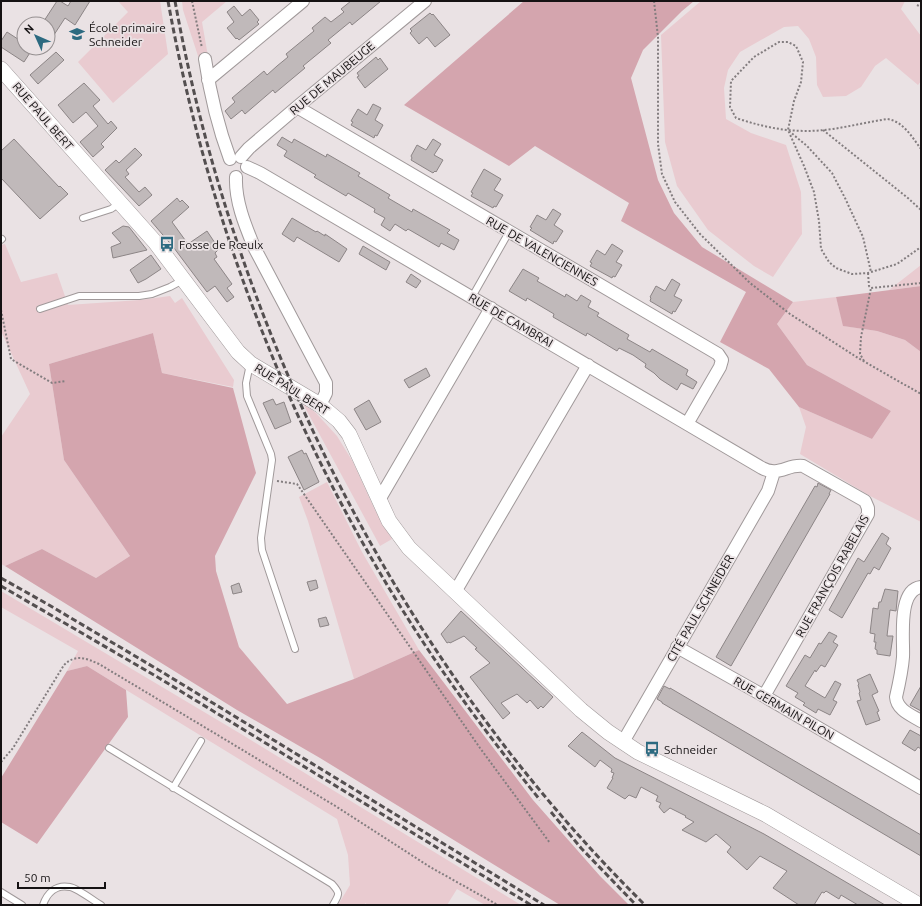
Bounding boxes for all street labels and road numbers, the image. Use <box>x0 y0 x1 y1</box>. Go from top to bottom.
street label: RUE DE MAUBEUGE <box>287 39 377 117</box>
street label: RUE PAUL BERT <box>10 80 76 153</box>
street label: RUE DE VALENCIENNES <box>484 214 600 288</box>
street label: RUE DE CAMBRAI <box>466 291 556 349</box>
street label: RUE PAUL BERT <box>252 361 332 417</box>
street label: RUE FRANÇOIS RABELAIS <box>793 513 871 639</box>
street label: CITÉ PAUL SCHNEIDER <box>664 552 736 664</box>
street label: RUE GERMAIN PILON <box>731 674 837 742</box>

